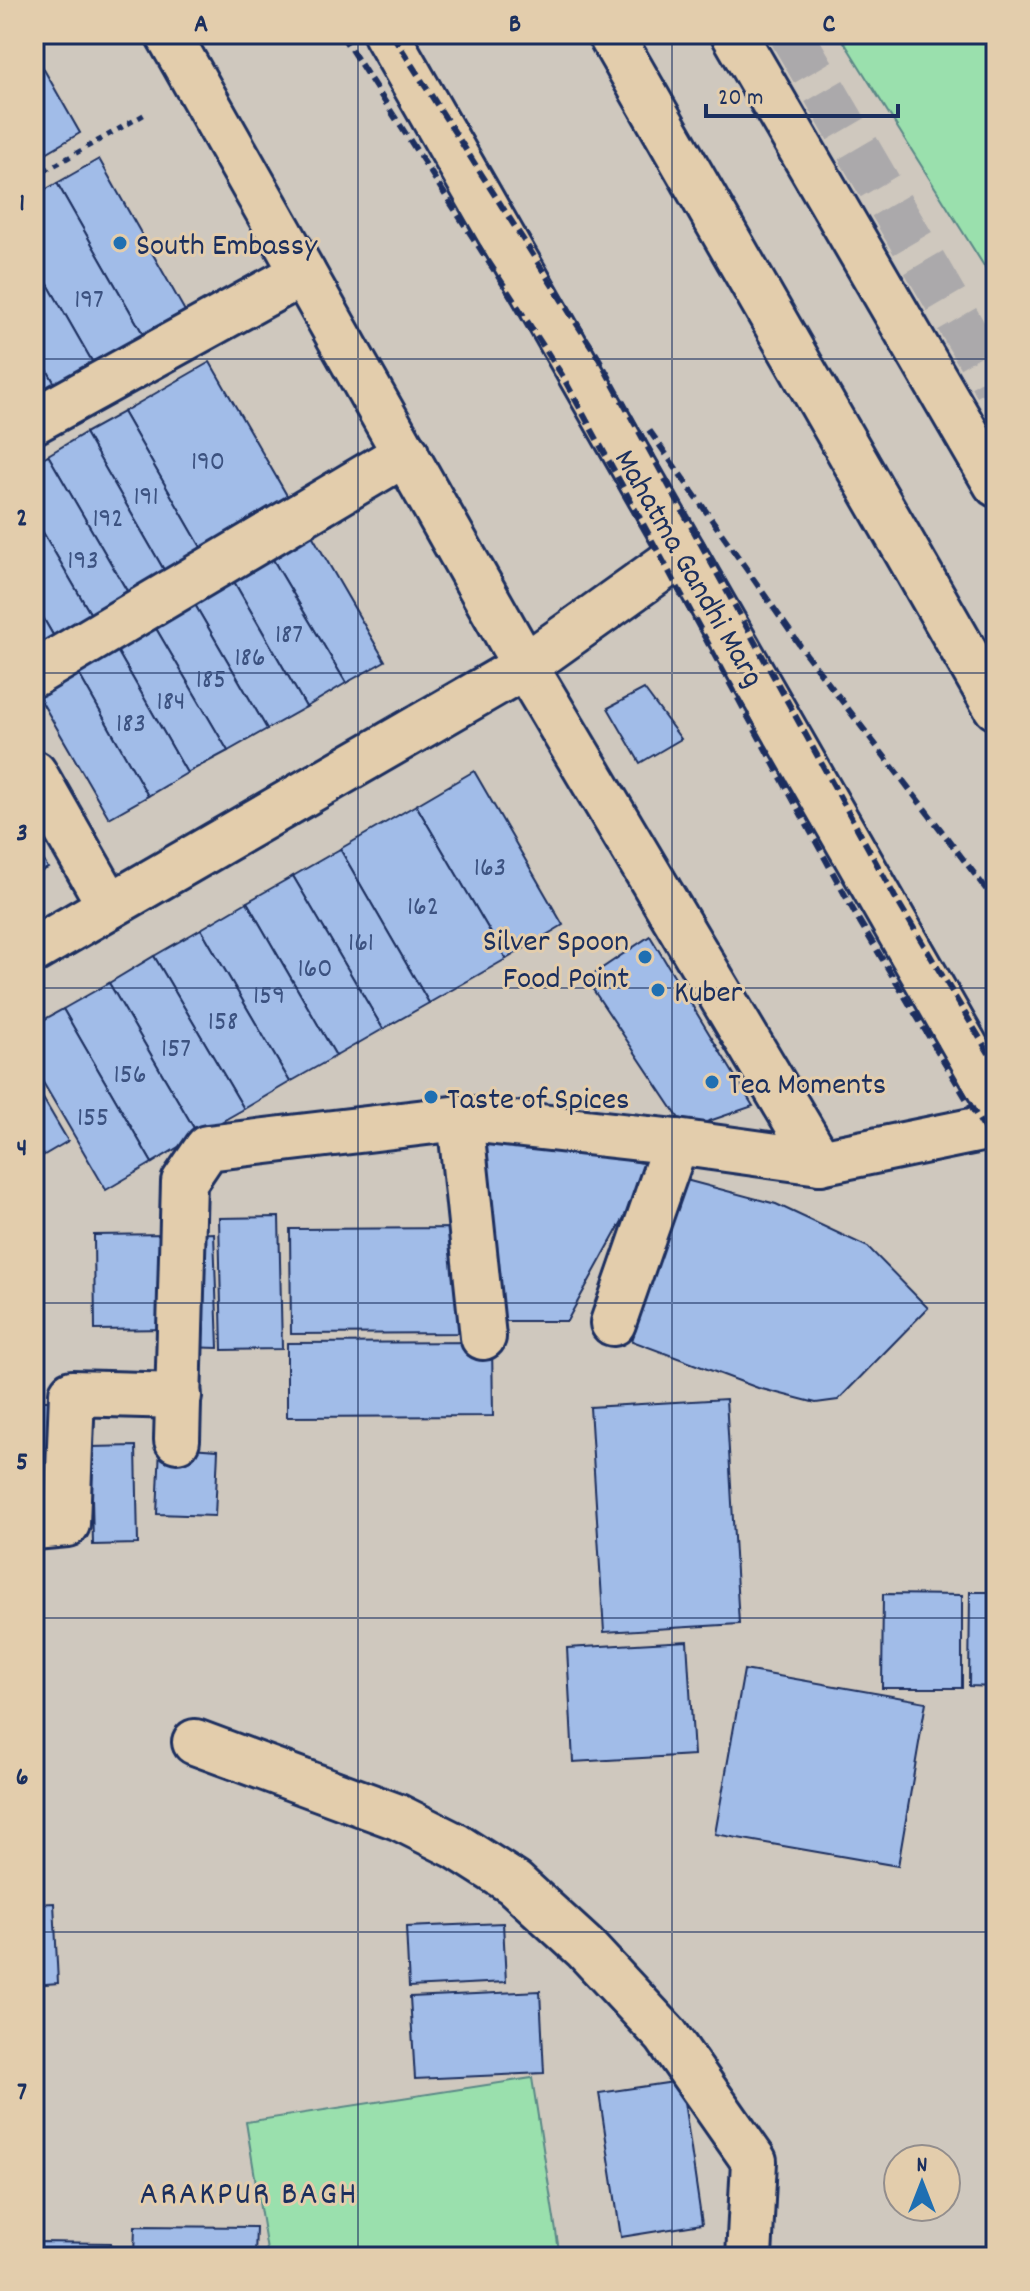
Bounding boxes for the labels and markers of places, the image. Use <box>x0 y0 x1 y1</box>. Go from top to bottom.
place label: South Embassy <box>136 225 318 271</box>
marker: South Embassy <box>111 234 129 252</box>
place label: Silver Spoon Food Point <box>483 921 629 1004</box>
marker: Silver Spoon Food Point <box>636 948 654 966</box>
place label: Kuber <box>674 972 743 1018</box>
marker: Kuber <box>649 981 667 999</box>
place label: Tea Moments <box>728 1064 886 1110</box>
marker: Tea Moments <box>703 1073 721 1091</box>
place label: Taste of Spices <box>447 1079 629 1125</box>
marker: Taste of Spices <box>422 1088 440 1106</box>

